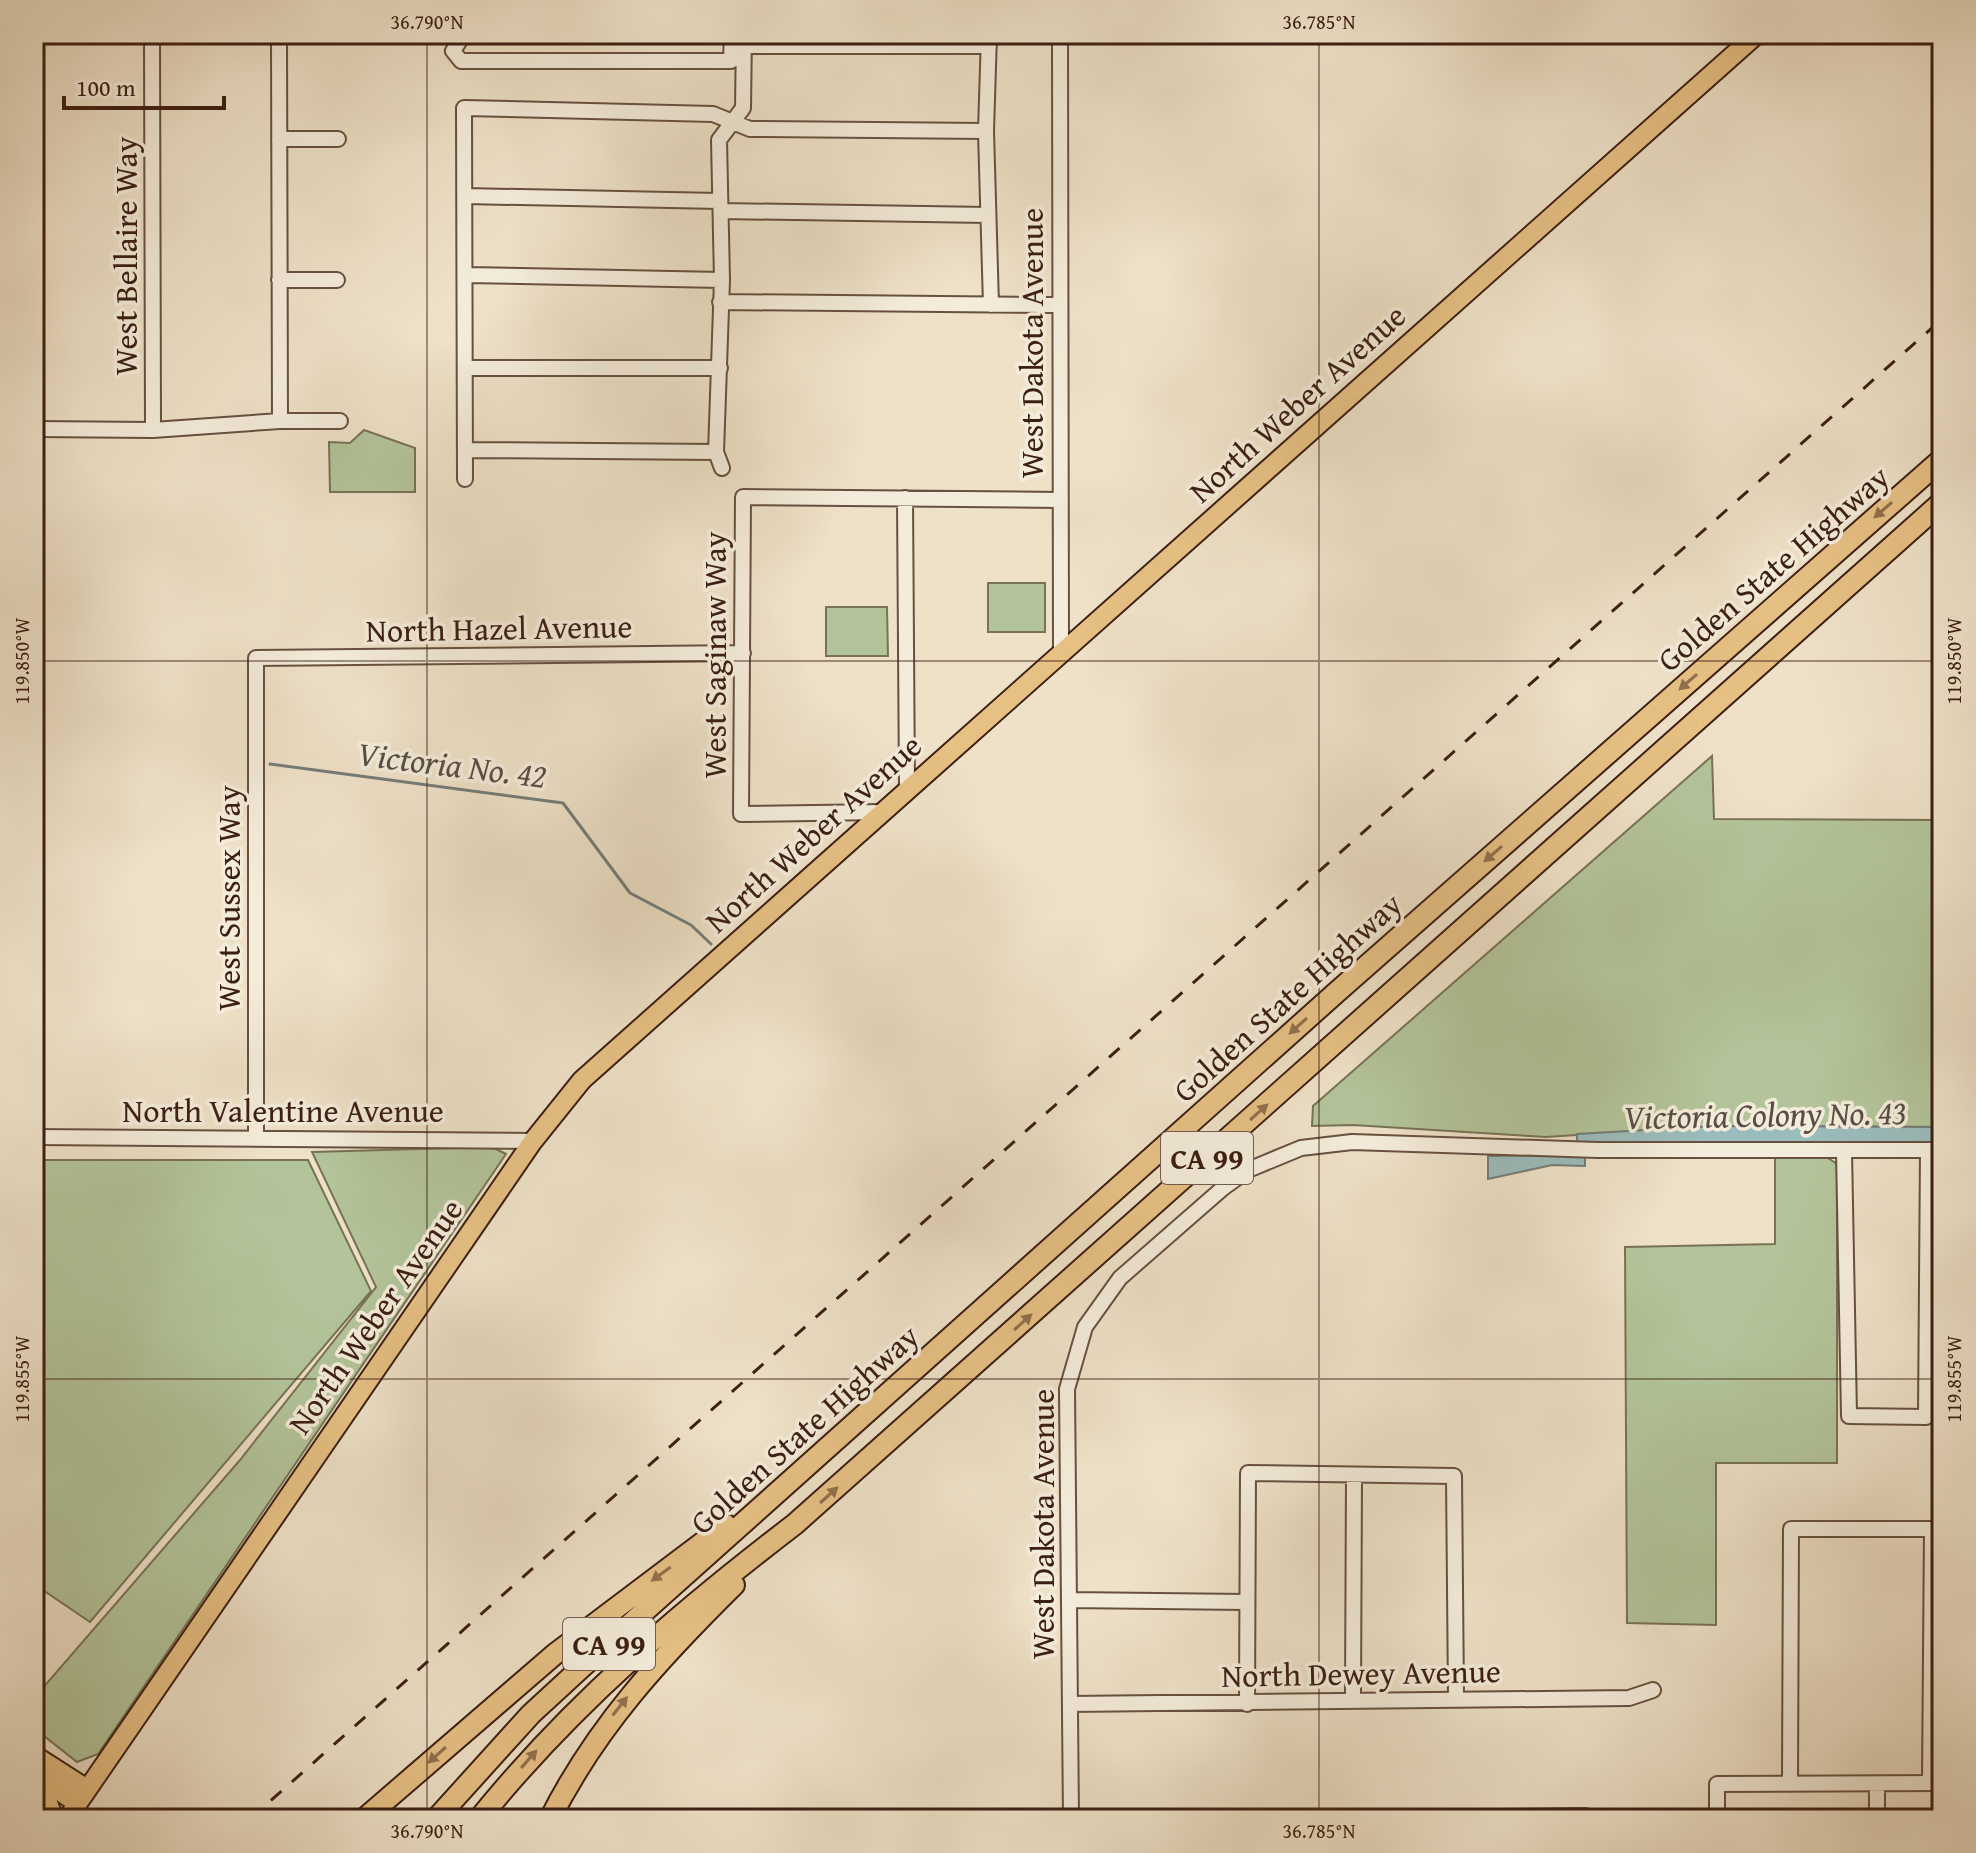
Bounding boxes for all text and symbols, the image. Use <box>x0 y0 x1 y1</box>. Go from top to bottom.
text: 36.790°N <box>390 7 464 36</box>
text: 36.785°N <box>1282 7 1356 36</box>
scale bar <box>64 60 224 110</box>
text: 100 m <box>76 70 136 105</box>
street label: West Bellaire Way <box>102 136 149 376</box>
street label: West Dakota Avenue <box>1008 208 1055 478</box>
street label: North Weber Avenue <box>1178 293 1416 513</box>
street label: Golden State Highway <box>1647 454 1899 682</box>
one-way arrow <box>1874 501 1893 519</box>
street label: West Saginaw Way <box>691 531 738 779</box>
street label: North Hazel Avenue <box>365 602 633 654</box>
text: 119.850°W <box>7 618 36 704</box>
text: 119.850°W <box>1939 618 1968 704</box>
one-way arrow <box>1679 673 1699 690</box>
street label: North Weber Avenue <box>694 723 932 943</box>
water label: Victoria No. 42 <box>355 728 549 800</box>
street label: West Sussex Way <box>205 785 252 1011</box>
one-way arrow <box>1484 845 1504 862</box>
street label: Golden State Highway <box>1162 881 1412 1113</box>
one-way arrow <box>1289 1017 1308 1035</box>
street label: North Valentine Avenue <box>122 1087 444 1134</box>
water label: Victoria Colony No. 43 <box>1623 1087 1907 1141</box>
one-way arrow <box>1249 1103 1268 1121</box>
road number: CA 99 <box>1161 1132 1253 1184</box>
street label: North Weber Avenue <box>276 1189 474 1443</box>
street label: Golden State Highway <box>679 1313 929 1545</box>
one-way arrow <box>1013 1313 1032 1331</box>
text: 119.855°W <box>7 1336 36 1422</box>
text: 119.855°W <box>1939 1336 1968 1422</box>
street label: West Dakota Avenue <box>1019 1389 1066 1659</box>
one-way arrow <box>819 1486 838 1504</box>
one-way arrow <box>650 1566 671 1581</box>
road number: CA 99 <box>563 1618 655 1670</box>
street label: North Dewey Avenue <box>1221 1647 1501 1699</box>
one-way arrow <box>612 1695 628 1716</box>
one-way arrow <box>427 1746 447 1763</box>
one-way arrow <box>520 1749 538 1768</box>
text: 36.790°N <box>390 1816 464 1845</box>
text: 36.785°N <box>1282 1816 1356 1845</box>

